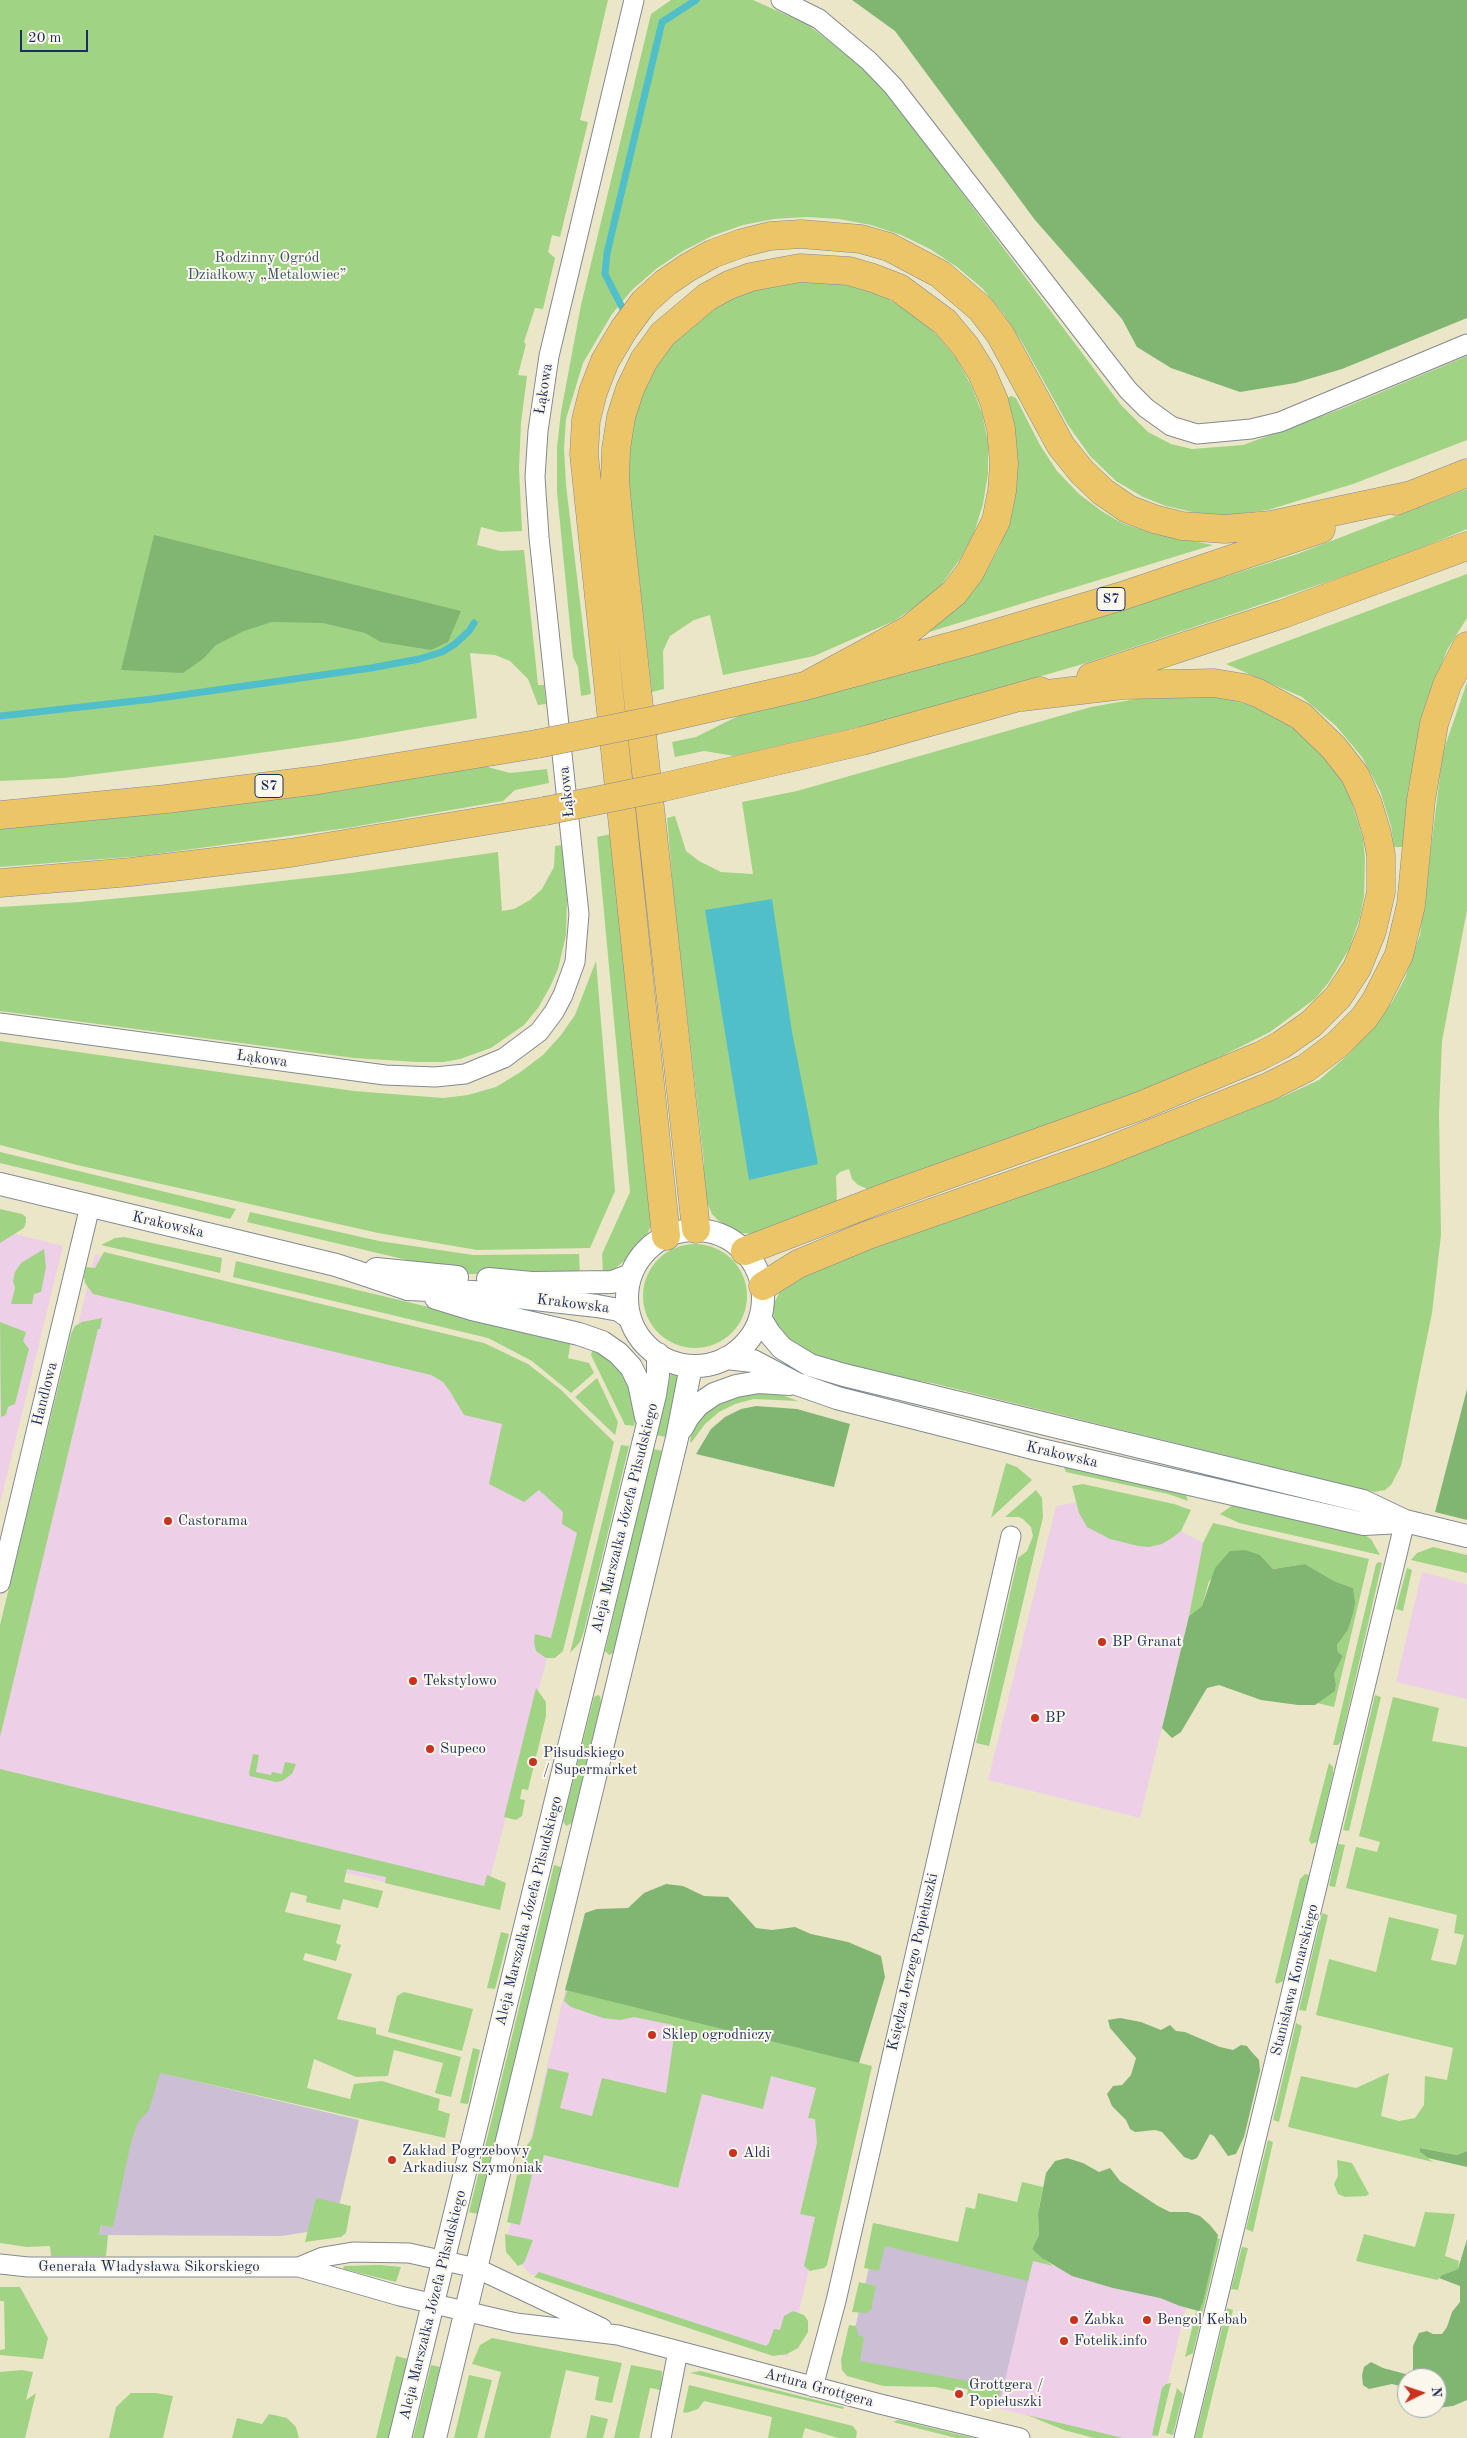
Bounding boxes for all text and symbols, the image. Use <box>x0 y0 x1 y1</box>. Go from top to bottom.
scale bar <box>22 20 90 52</box>
text: 20 m <box>28 31 62 46</box>
park label: Rodzinny Ogród Działkowy „Metalowiec” <box>187 249 347 284</box>
street label: Łąkowa <box>531 362 557 416</box>
road number: S7 <box>1097 588 1125 610</box>
street label: Łąkowa <box>555 766 579 818</box>
road number: S7 <box>255 774 283 798</box>
street label: Łąkowa <box>235 1047 289 1071</box>
street label: Krakowska <box>130 1208 206 1242</box>
street label: Krakowska <box>536 1291 610 1317</box>
street label: Handlowa <box>28 1360 62 1428</box>
street label: Aleja Marszałka Józefa Piłsudskiego <box>588 1401 662 1635</box>
street label: Krakowska <box>1024 1438 1100 1472</box>
place label: Castorama <box>178 1512 248 1530</box>
marker: Castorama <box>162 1515 174 1527</box>
place label: BP Granat <box>1112 1633 1182 1651</box>
marker: BP Granat <box>1096 1636 1108 1648</box>
place label: Tekstylowo <box>423 1672 497 1690</box>
marker: Tekstylowo <box>407 1675 419 1687</box>
place label: BP <box>1045 1709 1066 1727</box>
marker: BP <box>1029 1712 1041 1724</box>
place label: Supeco <box>440 1740 486 1758</box>
marker: Supeco <box>424 1743 436 1755</box>
place label: Piłsudskiego / Supermarket <box>543 1744 637 1779</box>
marker: Piłsudskiego / Supermarket <box>527 1756 539 1768</box>
street label: Aleja Marszałka Józefa Piłsudskiego <box>492 1794 566 2028</box>
street label: Księdza Jerzego Popiełuszki <box>884 1871 942 2053</box>
street label: Stanisława Konarskiego <box>1267 1902 1323 2058</box>
place label: Sklep ogrodniczy <box>662 2026 772 2044</box>
marker: Sklep ogrodniczy <box>646 2029 658 2041</box>
place label: Zakład Pogrzebowy Arkadiusz Szymoniak <box>402 2142 543 2177</box>
place label: Aldi <box>743 2144 770 2162</box>
marker: Aldi <box>727 2147 739 2159</box>
marker: Zakład Pogrzebowy Arkadiusz Szymoniak <box>386 2154 398 2166</box>
street label: Aleja Marszałka Józefa Piłsudskiego <box>396 2188 470 2422</box>
street label: Generała Władysława Sikorskiego <box>38 2258 260 2276</box>
place label: Żabka <box>1084 2311 1124 2329</box>
place label: Bengol Kebab <box>1157 2311 1247 2329</box>
marker: Żabka <box>1068 2314 1080 2326</box>
marker: Bengol Kebab <box>1141 2314 1153 2326</box>
place label: Fotelik.info <box>1074 2332 1147 2350</box>
marker: Fotelik.info <box>1058 2335 1070 2347</box>
street label: Artura Grottgera <box>763 2365 875 2411</box>
north arrow <box>1397 2368 1447 2418</box>
place label: Grottgera / Popiełuszki <box>969 2376 1043 2411</box>
text: N <box>1429 2386 1443 2398</box>
marker: Grottgera / Popiełuszki <box>953 2388 965 2400</box>

